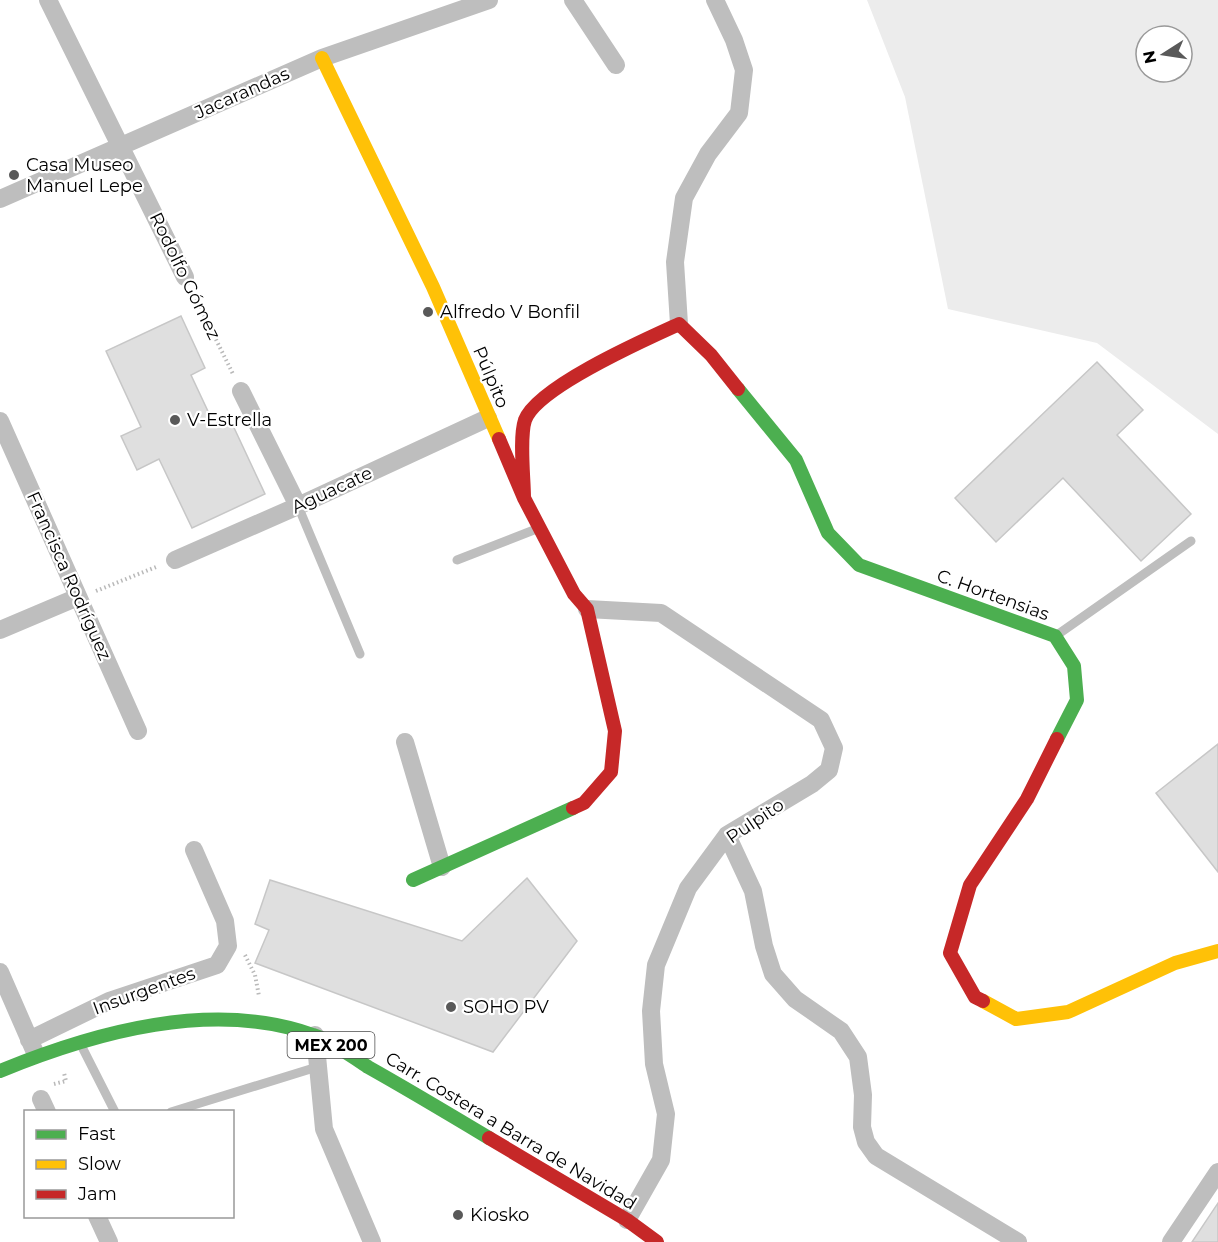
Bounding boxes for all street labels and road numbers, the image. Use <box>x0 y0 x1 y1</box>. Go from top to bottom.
street label: Jacarandas <box>190 62 293 124</box>
street label: Rodolfo Gómez <box>145 209 225 343</box>
street label: Púlpito <box>468 343 514 411</box>
street label: Aguacate <box>288 462 376 518</box>
street label: Francisca Rodríguez <box>22 488 116 664</box>
street label: C. Hortensias <box>934 564 1052 626</box>
street label: Pulpito <box>722 794 788 848</box>
street label: Insurgentes <box>90 962 198 1020</box>
road number: MEX 200 <box>288 1032 374 1058</box>
street label: Carr. Costera a Barra de Navidad <box>382 1047 640 1215</box>

